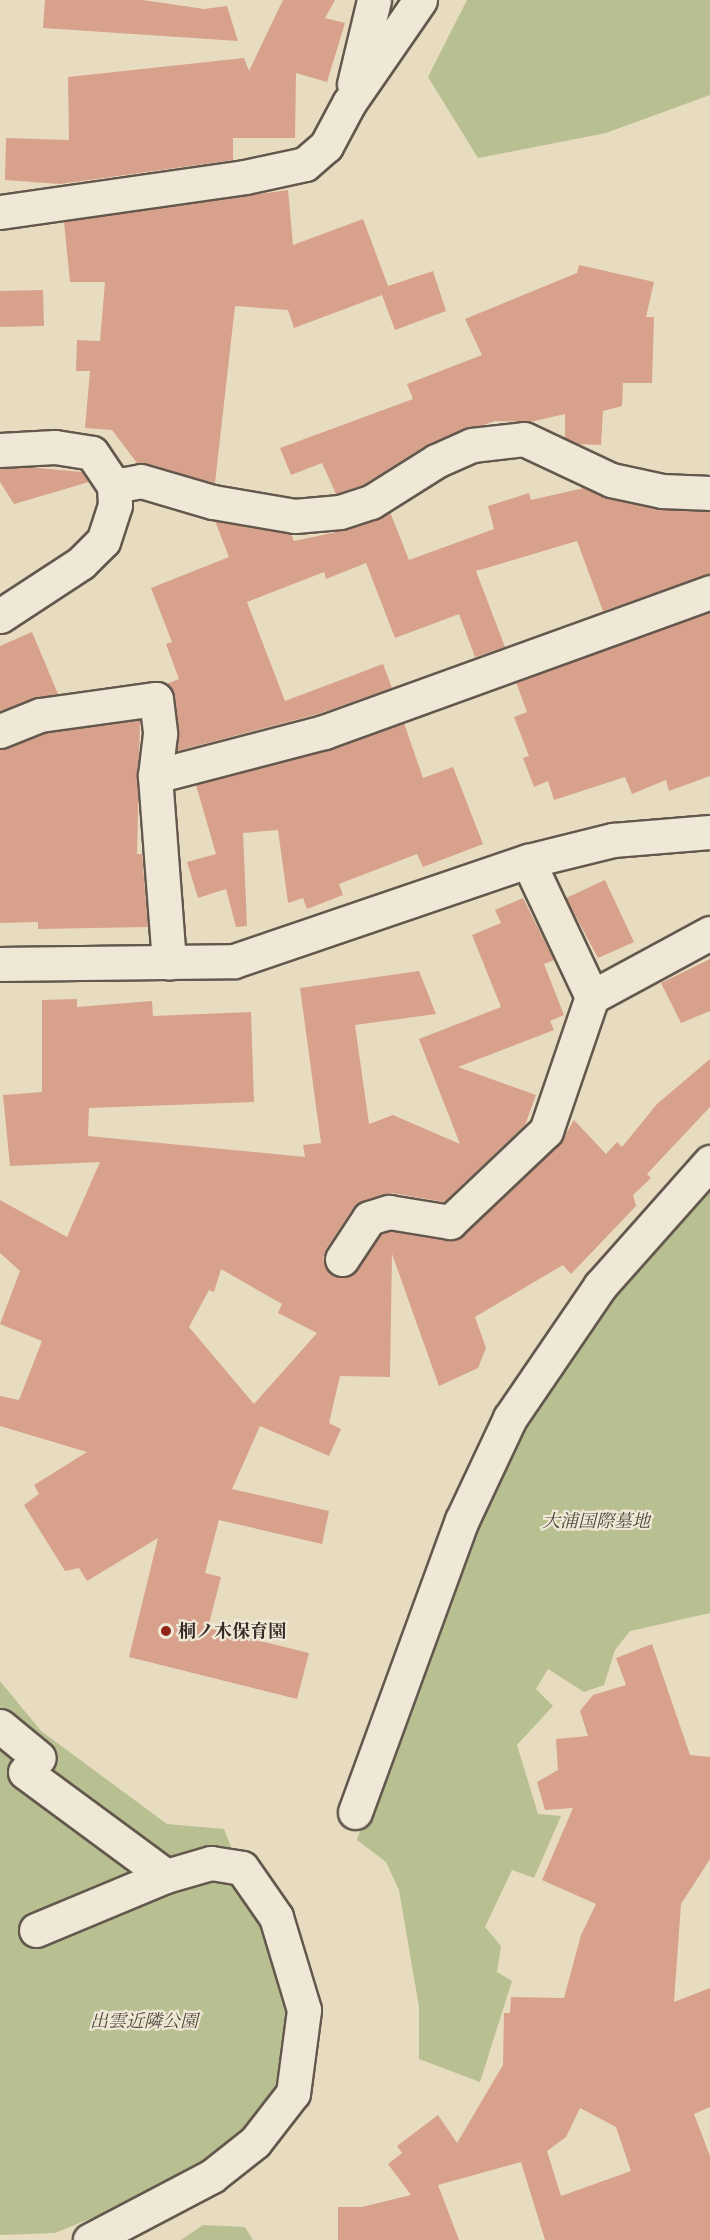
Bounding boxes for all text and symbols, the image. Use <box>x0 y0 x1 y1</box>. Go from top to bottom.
park label: 大浦国際墓地 <box>542 1510 650 1532</box>
place label: 桐ノ木保育園 <box>178 1620 286 1642</box>
marker: 桐ノ木保育園 <box>159 1624 173 1638</box>
park label: 出雲近隣公園 <box>90 2010 198 2032</box>

